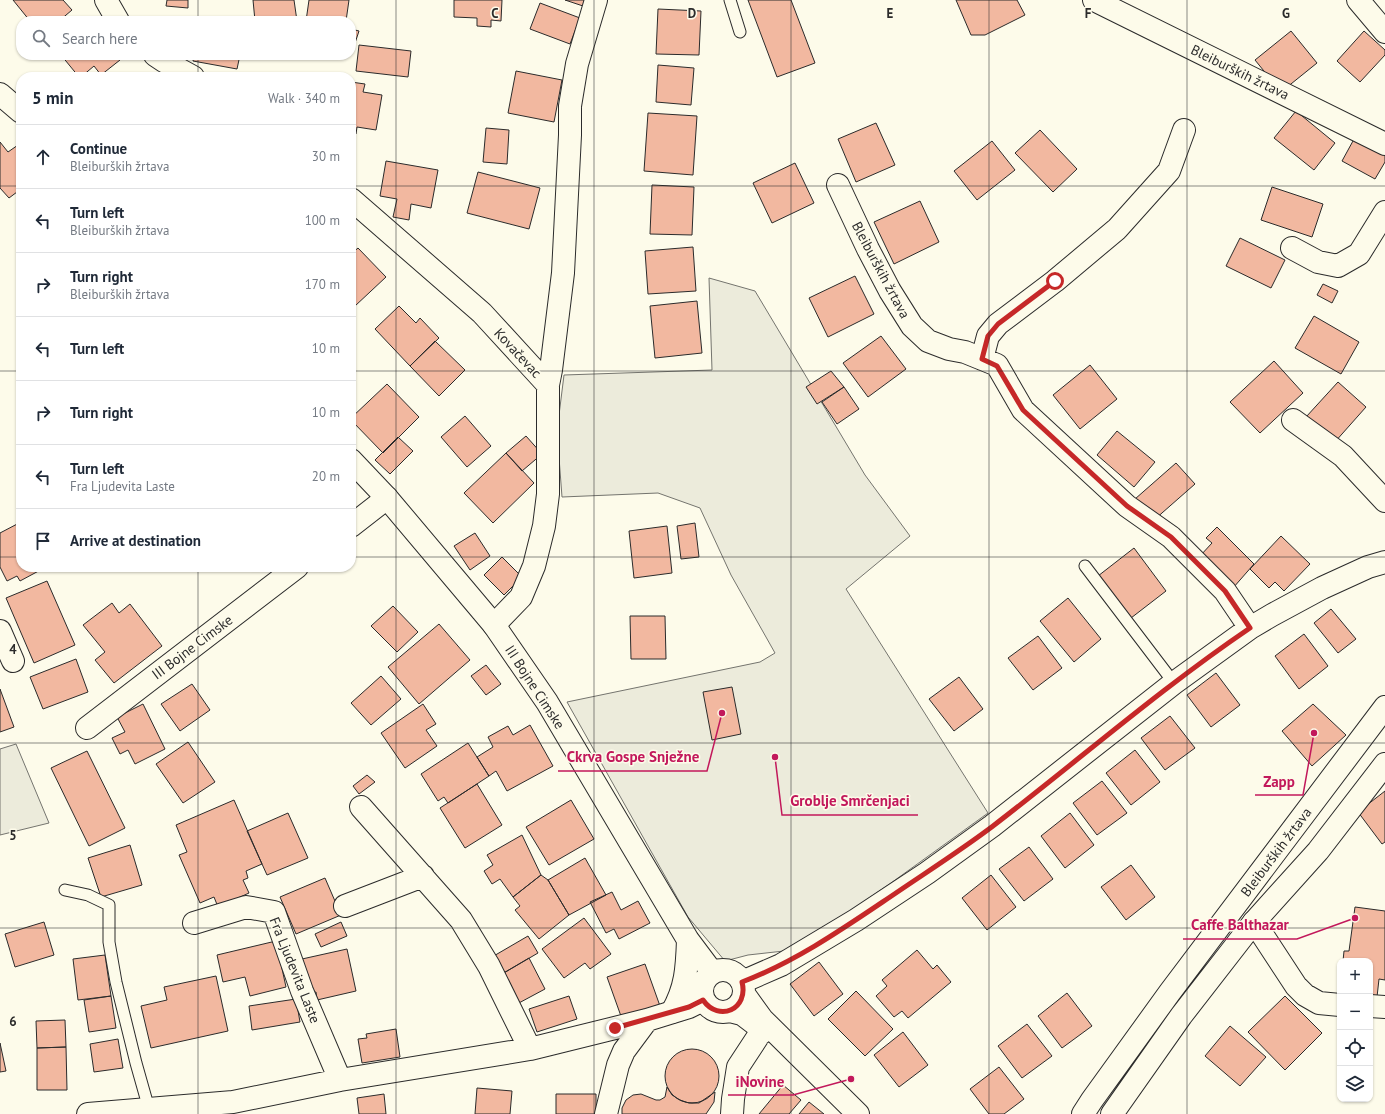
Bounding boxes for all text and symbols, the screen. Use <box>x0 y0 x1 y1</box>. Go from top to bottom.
text: C <box>491 5 499 22</box>
text: D <box>688 5 696 22</box>
text: E <box>887 5 894 22</box>
text: F <box>1085 5 1092 22</box>
text: G <box>1282 5 1290 22</box>
search box <box>16 16 356 60</box>
icon: search <box>30 27 52 49</box>
text: Search here <box>62 29 138 48</box>
street label: Bleiburških žrtava <box>1188 40 1292 104</box>
text: 5 min <box>32 87 73 109</box>
text: Walk · 340 m <box>268 90 340 107</box>
text: Continue <box>70 139 127 158</box>
icon: ahead <box>32 146 54 168</box>
text: 30 m <box>312 148 340 165</box>
text: Bleiburških žrtava <box>70 158 170 175</box>
text: Turn left <box>70 203 124 222</box>
icon: left <box>32 210 54 232</box>
text: 100 m <box>305 212 340 229</box>
street label: Bleiburških žrtava <box>848 218 914 322</box>
text: Bleiburških žrtava <box>70 222 170 239</box>
text: Turn right <box>70 267 133 286</box>
route start <box>1046 272 1064 290</box>
icon: right <box>32 274 54 296</box>
text: 170 m <box>305 276 340 293</box>
text: Bleiburških žrtava <box>70 286 170 303</box>
street label: Kovačevac <box>490 324 546 382</box>
icon: left <box>32 338 54 360</box>
text: Turn left <box>70 339 124 358</box>
text: 10 m <box>312 340 340 357</box>
icon: right <box>32 402 54 424</box>
text: Turn right <box>70 403 133 422</box>
text: 10 m <box>312 404 340 421</box>
text: Turn left <box>70 459 124 478</box>
icon: left <box>32 466 54 488</box>
text: 20 m <box>312 468 340 485</box>
text: Fra Ljudevita Laste <box>70 478 175 495</box>
icon: arrive <box>32 530 54 552</box>
text: Arrive at destination <box>70 531 201 550</box>
street label: III Bojne Cimske <box>148 611 236 683</box>
text: 4 <box>9 641 17 658</box>
street label: III Bojne Cimske <box>501 642 569 732</box>
callout: Ckrva Gospe Snježne <box>558 744 707 771</box>
text: Ckrva Gospe Snježne <box>567 747 700 766</box>
callout: Zapp <box>1255 768 1303 795</box>
text: Zapp <box>1263 772 1295 791</box>
callout: Groblje Smrčenjaci <box>782 788 918 815</box>
text: Groblje Smrčenjaci <box>790 791 910 810</box>
street label: Bleiburških žrtava <box>1237 804 1315 900</box>
text: 5 <box>9 827 17 844</box>
callout: Caffe Balthazar <box>1183 912 1297 939</box>
street label: Fra Ljudevita Laste <box>265 914 325 1026</box>
text: Caffe Balthazar <box>1191 915 1290 934</box>
map controls <box>1337 958 1373 1102</box>
button: + <box>1337 958 1373 994</box>
button: − <box>1337 994 1373 1030</box>
text: 6 <box>9 1013 17 1030</box>
route end <box>606 1019 624 1037</box>
button: locate <box>1337 1030 1373 1066</box>
button: layers <box>1337 1066 1373 1102</box>
callout: iNovine <box>728 1068 793 1095</box>
text: iNovine <box>736 1072 785 1091</box>

